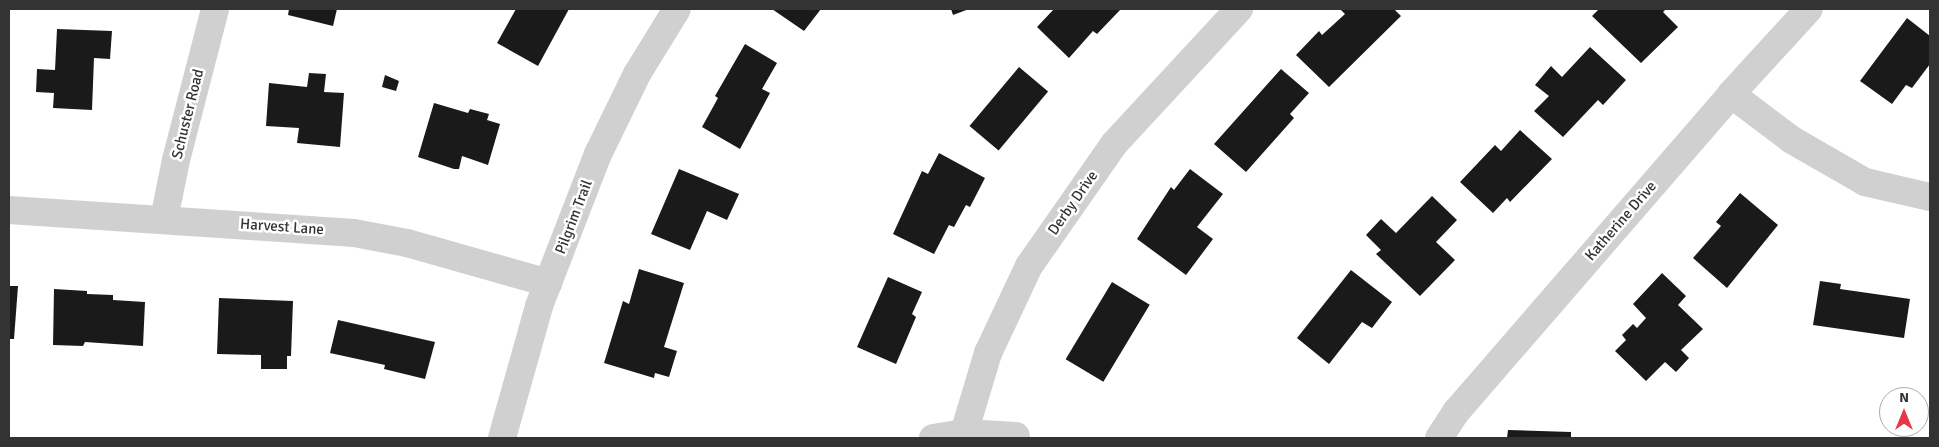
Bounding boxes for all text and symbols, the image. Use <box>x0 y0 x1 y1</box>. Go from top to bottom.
street label: Schuster Road <box>168 67 208 161</box>
street label: Derby Drive <box>1044 167 1102 239</box>
street label: Pilgrim Trail <box>552 177 596 257</box>
street label: Katherine Drive <box>1582 177 1660 265</box>
street label: Harvest Lane <box>240 215 324 239</box>
north arrow <box>1879 387 1929 437</box>
text: N <box>1899 389 1909 406</box>

